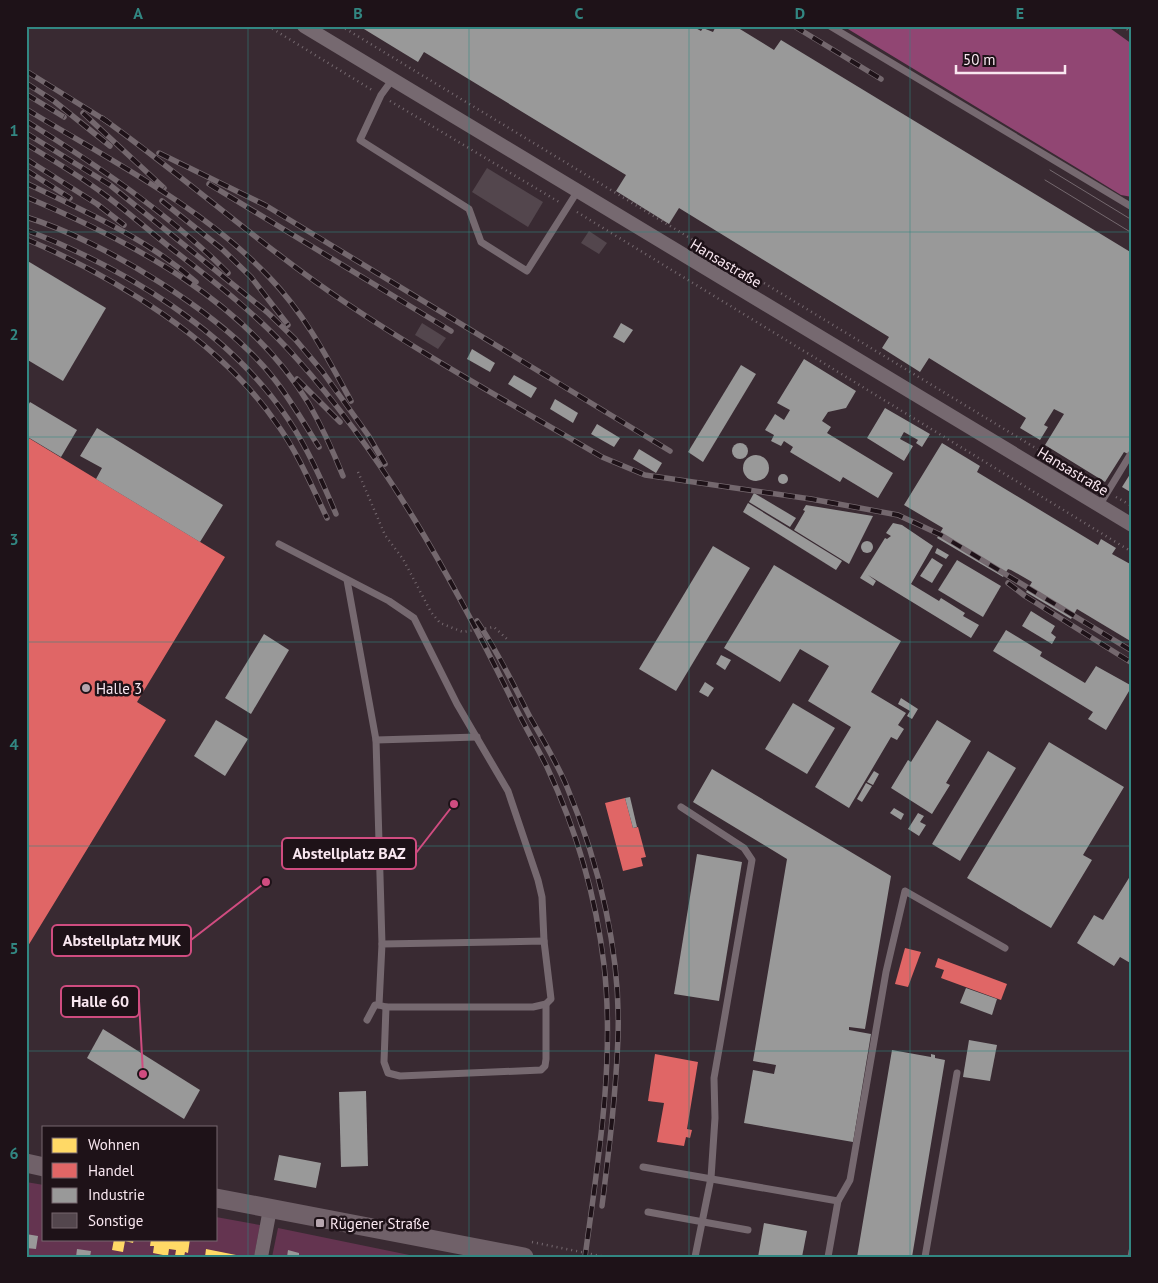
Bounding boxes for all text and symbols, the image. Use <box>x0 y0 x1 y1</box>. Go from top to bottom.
text: A <box>133 3 143 23</box>
text: B <box>353 3 363 23</box>
text: C <box>575 3 584 23</box>
text: D <box>795 3 805 23</box>
text: E <box>1016 3 1024 23</box>
scale bar <box>956 42 1064 74</box>
text: 50 m <box>963 50 996 69</box>
text: 1 <box>9 120 19 140</box>
street label: Hansastraße <box>687 234 765 292</box>
text: 2 <box>9 324 19 344</box>
street label: Hansastraße <box>1034 442 1112 500</box>
text: 3 <box>9 529 19 549</box>
place label: Halle 3 <box>96 679 142 698</box>
marker: Halle 3 <box>80 682 92 694</box>
text: 4 <box>9 734 19 754</box>
callout: Abstellplatz BAZ <box>282 838 416 869</box>
text: Abstellplatz BAZ <box>292 843 406 863</box>
callout: Abstellplatz MUK <box>52 925 191 956</box>
text: Abstellplatz MUK <box>63 930 181 950</box>
text: 5 <box>9 938 19 958</box>
callout: Halle 60 <box>61 986 139 1017</box>
text: Halle 60 <box>71 991 129 1011</box>
legend <box>42 1126 218 1240</box>
text: Wohnen <box>88 1135 140 1154</box>
text: 6 <box>9 1143 19 1163</box>
text: Handel <box>88 1161 134 1180</box>
text: Industrie <box>88 1185 145 1204</box>
text: Sonstige <box>88 1211 143 1230</box>
place label: Rügener Straße <box>330 1214 430 1233</box>
marker: Rügener Straße <box>314 1217 326 1229</box>

